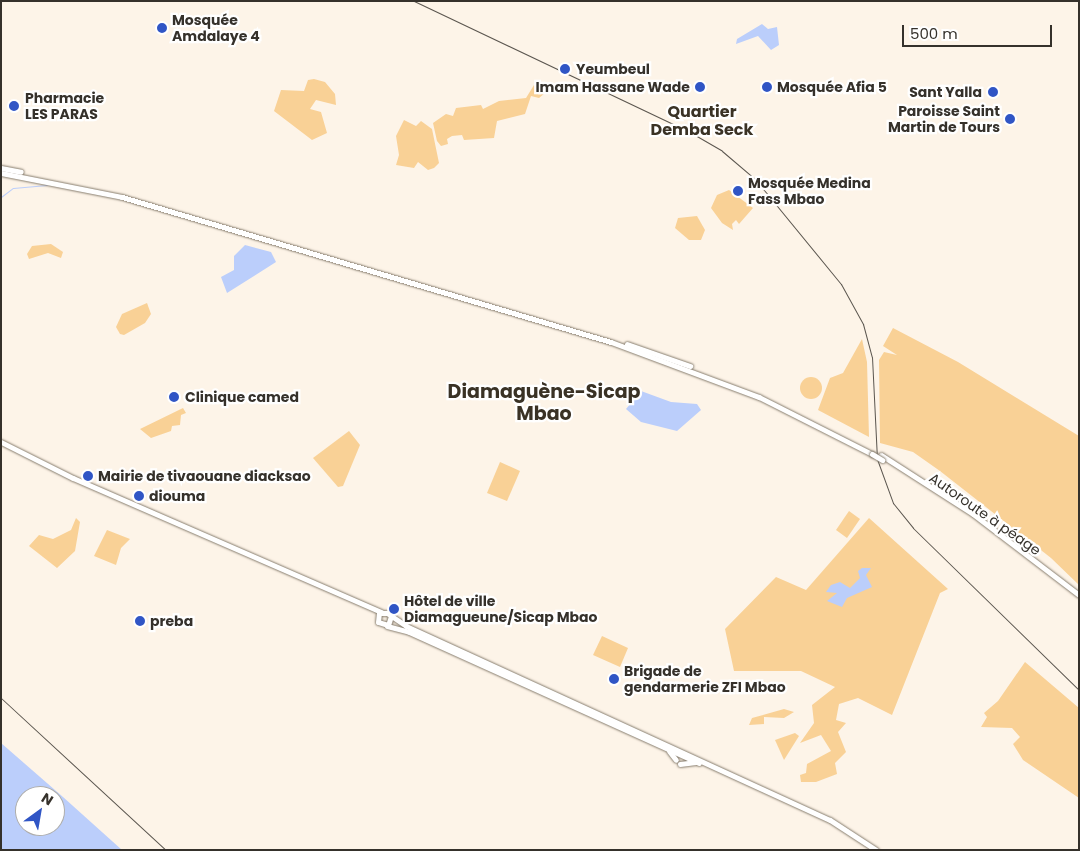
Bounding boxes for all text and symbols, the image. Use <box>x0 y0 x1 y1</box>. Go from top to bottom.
place label: Mosquée Amdalaye 4 <box>172 12 260 44</box>
scale bar <box>905 15 1055 47</box>
marker: Mosquée Amdalaye 4 <box>156 22 168 34</box>
text: 500 m <box>910 23 958 44</box>
place label: Yeumbeul <box>576 61 650 77</box>
marker: Yeumbeul <box>558 62 572 76</box>
place label: Imam Hassane Wade <box>535 79 690 95</box>
place label: Mosquée Afia 5 <box>777 79 887 95</box>
marker: Imam Hassane Wade <box>694 81 706 93</box>
marker: Mosquée Afia 5 <box>761 81 773 93</box>
place label: Sant Yalla <box>909 84 982 100</box>
marker: Sant Yalla <box>986 85 1000 99</box>
place label: Pharmacie LES PARAS <box>25 90 104 122</box>
marker: Pharmacie LES PARAS <box>7 99 21 113</box>
district label: Quartier Demba Seck <box>651 102 753 140</box>
place label: Paroisse Saint Martin de Tours <box>888 103 1000 136</box>
marker: Paroisse Saint Martin de Tours <box>1004 113 1016 125</box>
place label: Mosquée Medina Fass Mbao <box>748 175 871 208</box>
marker: Mosquée Medina Fass Mbao <box>732 185 744 197</box>
district label: Diamaguène-Sicap Mbao <box>448 381 640 425</box>
place label: Clinique camed <box>185 389 299 405</box>
marker: Clinique camed <box>167 390 181 404</box>
place label: Mairie de tivaouane diacksao <box>98 468 311 484</box>
street label: Autoroute à péage <box>926 469 1044 559</box>
marker: Mairie de tivaouane diacksao <box>82 470 94 482</box>
place label: diouma <box>149 488 205 504</box>
marker: diouma <box>133 490 145 502</box>
place label: Hôtel de ville Diamagueune/Sicap Mbao <box>404 593 598 626</box>
marker: Hôtel de ville Diamagueune/Sicap Mbao <box>388 603 400 615</box>
place label: preba <box>150 613 193 629</box>
marker: preba <box>134 615 146 627</box>
place label: Brigade de gendarmerie ZFI Mbao <box>624 663 786 696</box>
marker: Brigade de gendarmerie ZFI Mbao <box>608 673 620 685</box>
north arrow <box>15 786 65 836</box>
text: N <box>38 788 57 810</box>

